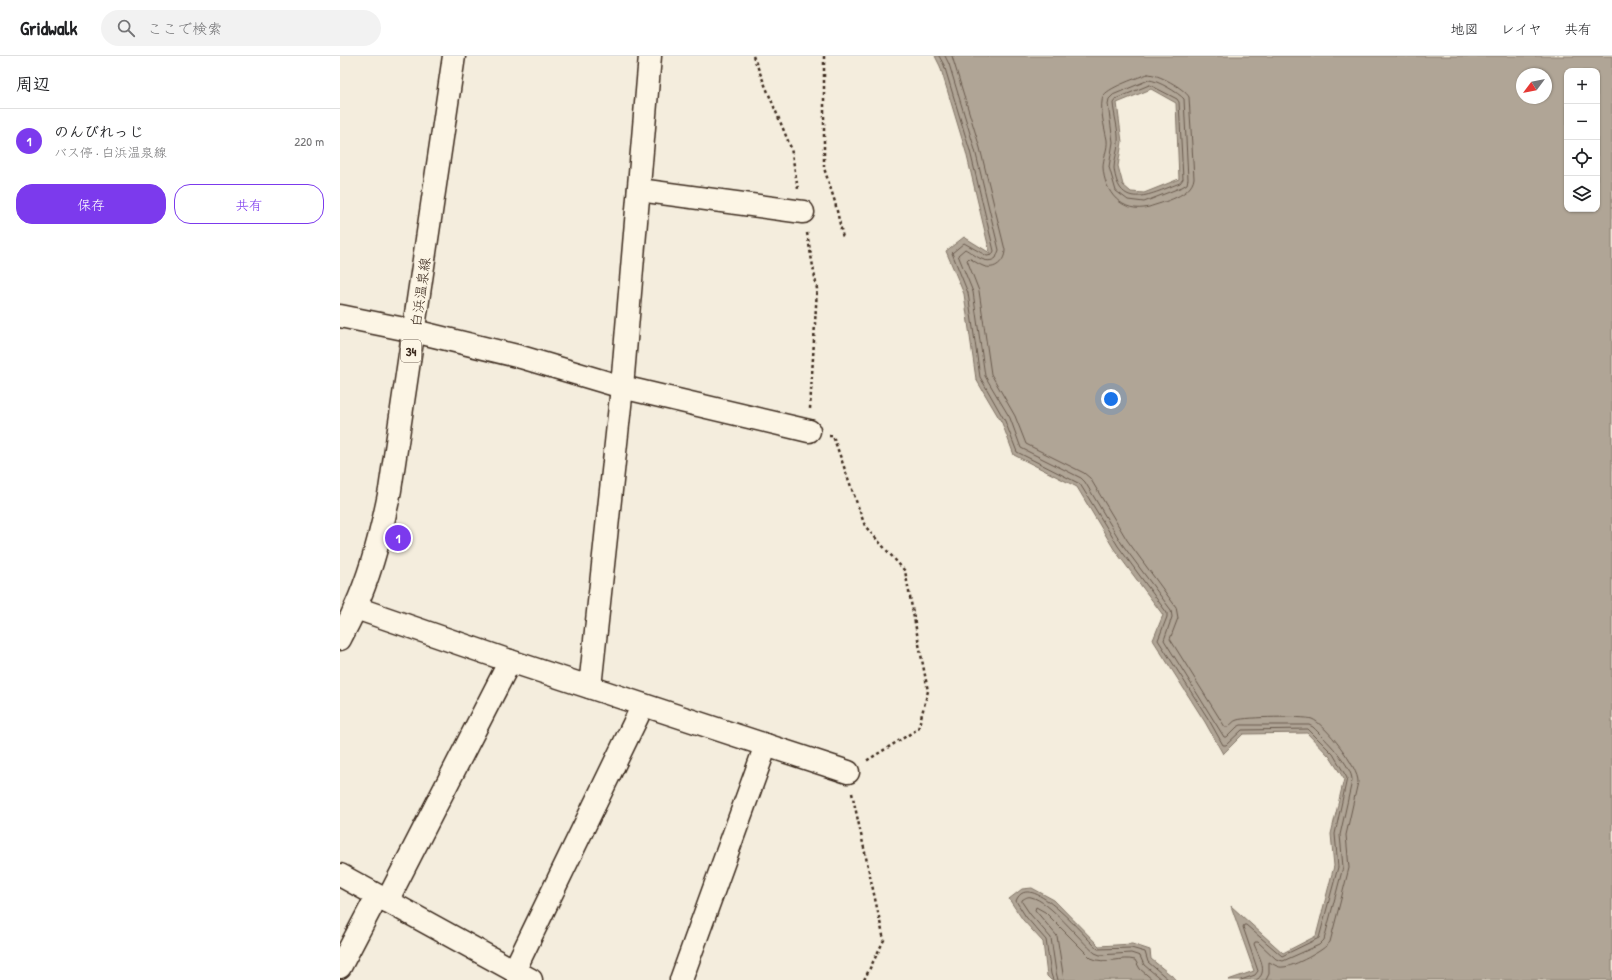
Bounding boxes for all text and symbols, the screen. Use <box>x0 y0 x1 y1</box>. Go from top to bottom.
search box <box>101 10 381 46</box>
text: Gridwalk <box>20 15 77 41</box>
icon: search <box>115 17 137 39</box>
text: ここで検索 <box>147 18 222 39</box>
text: 地図 <box>1451 19 1479 38</box>
text: レイヤ <box>1501 19 1542 38</box>
text: 共有 <box>1564 19 1592 38</box>
north arrow <box>1516 68 1552 104</box>
map controls <box>1564 68 1600 212</box>
button: + <box>1564 68 1600 104</box>
text: 周辺 <box>16 72 50 95</box>
button: − <box>1564 104 1600 140</box>
text: のんびれっじ <box>54 121 144 142</box>
text: 1 <box>27 132 31 150</box>
text: 220 m <box>294 132 324 150</box>
button: locate <box>1564 140 1600 176</box>
text: バス停 · 白浜温泉線 <box>54 143 167 161</box>
button: layers <box>1564 176 1600 212</box>
button: 保存 <box>16 184 166 224</box>
button: 共有 <box>174 184 324 224</box>
street label: 白浜温泉線 <box>406 256 434 328</box>
road number: 34 <box>401 340 421 362</box>
your location <box>1101 389 1121 409</box>
pin: 1 <box>385 523 411 553</box>

